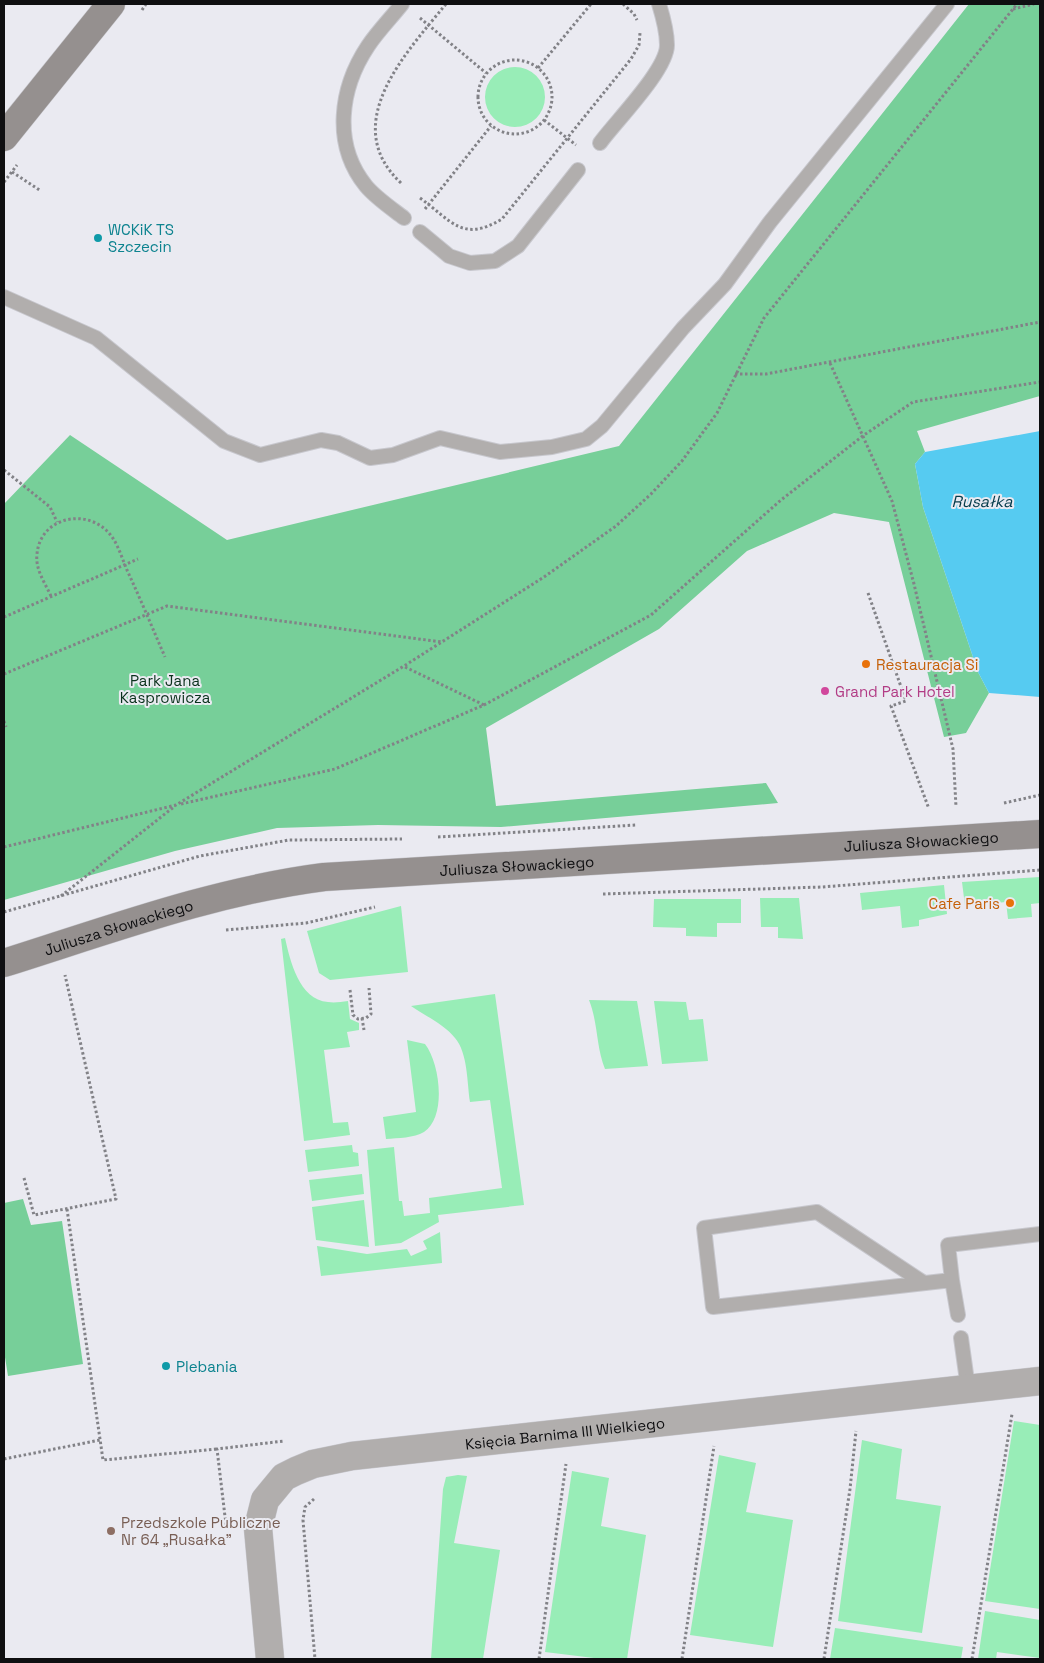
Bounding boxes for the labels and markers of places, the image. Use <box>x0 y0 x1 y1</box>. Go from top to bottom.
place label: WCKiK TS Szczecin <box>108 220 174 256</box>
marker: WCKiK TS Szczecin <box>92 232 104 244</box>
place label: Restauracja Si <box>876 655 978 674</box>
marker: Restauracja Si <box>860 658 872 670</box>
place label: Grand Park Hotel <box>835 682 955 701</box>
marker: Grand Park Hotel <box>819 685 831 697</box>
place label: Cafe Paris <box>929 894 1000 913</box>
marker: Cafe Paris <box>1004 897 1016 909</box>
place label: Plebania <box>176 1357 238 1376</box>
marker: Plebania <box>160 1360 172 1372</box>
place label: Przedszkole Publiczne Nr 64 „Rusałka” <box>121 1513 281 1549</box>
marker: Przedszkole Publiczne Nr 64 „Rusałka” <box>105 1525 117 1537</box>

